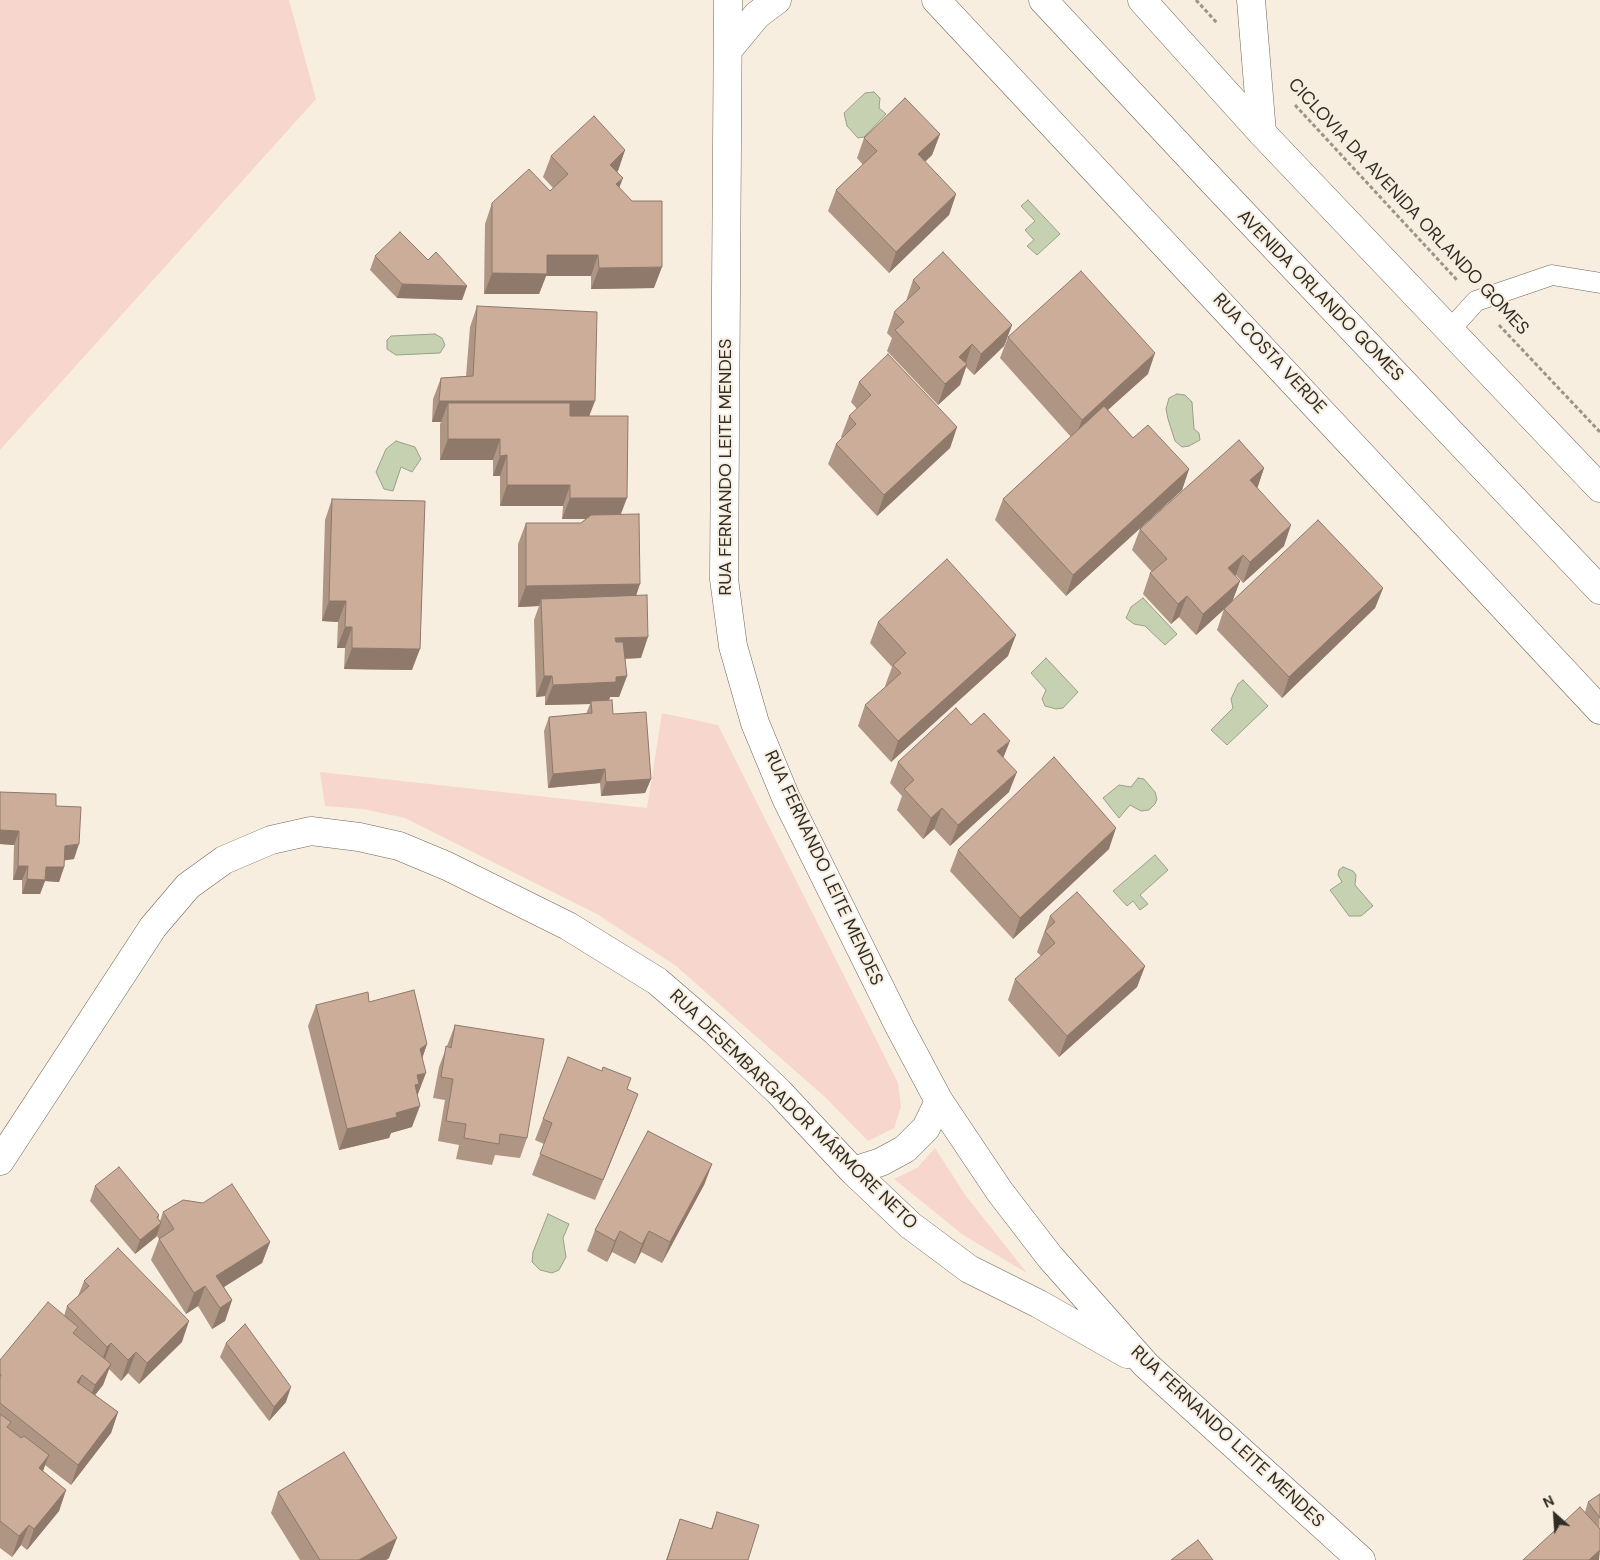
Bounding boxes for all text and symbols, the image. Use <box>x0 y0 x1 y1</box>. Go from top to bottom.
street label: CICLOVIA DA AVENIDA ORLANDO GOMES <box>1283 74 1533 340</box>
street label: AVENIDA ORLANDO GOMES <box>1232 206 1408 386</box>
street label: RUA COSTA VERDE <box>1208 289 1330 419</box>
street label: RUA FERNANDO LEITE MENDES <box>715 339 737 595</box>
street label: RUA FERNANDO LEITE MENDES <box>759 747 887 989</box>
street label: RUA DESEMBARGADOR MÁRMORE NETO <box>665 985 921 1235</box>
street label: RUA FERNANDO LEITE MENDES <box>1126 1342 1328 1532</box>
north arrow <box>1530 1490 1580 1540</box>
text: N <box>1540 1491 1557 1512</box>

